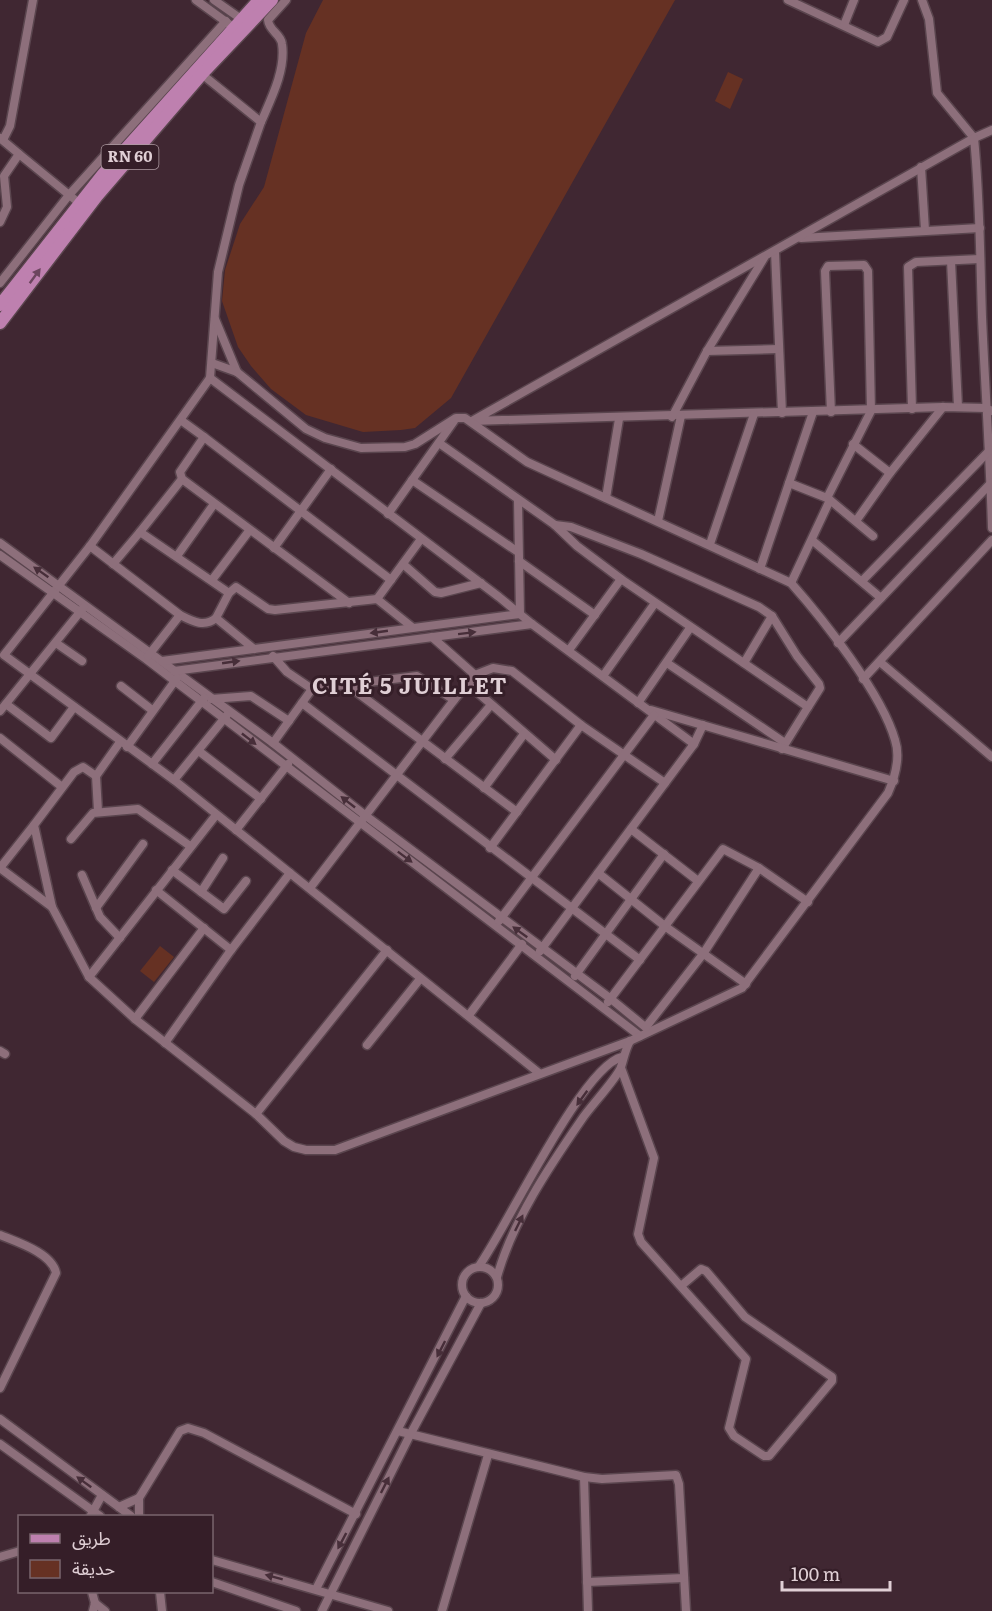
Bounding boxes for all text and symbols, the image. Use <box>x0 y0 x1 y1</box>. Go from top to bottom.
road number: RN 60 <box>102 145 158 169</box>
one-way arrow <box>29 269 41 285</box>
one-way arrow <box>33 566 49 578</box>
one-way arrow <box>369 627 388 636</box>
one-way arrow <box>457 628 476 637</box>
one-way arrow <box>222 658 241 667</box>
district label: CITÉ 5 JUILLET <box>312 668 508 701</box>
one-way arrow <box>242 733 257 745</box>
one-way arrow <box>340 796 355 808</box>
one-way arrow <box>397 851 413 863</box>
one-way arrow <box>513 926 529 938</box>
one-way arrow <box>576 1089 588 1105</box>
one-way arrow <box>515 1215 524 1232</box>
one-way arrow <box>436 1340 446 1357</box>
one-way arrow <box>77 1476 92 1488</box>
one-way arrow <box>380 1477 390 1494</box>
legend <box>18 1515 213 1593</box>
text: طريق <box>72 1524 111 1551</box>
one-way arrow <box>337 1532 347 1549</box>
text: حديقة <box>72 1554 115 1581</box>
scale bar <box>782 1554 890 1592</box>
text: 100 m <box>791 1560 840 1587</box>
one-way arrow <box>265 1572 283 1581</box>

